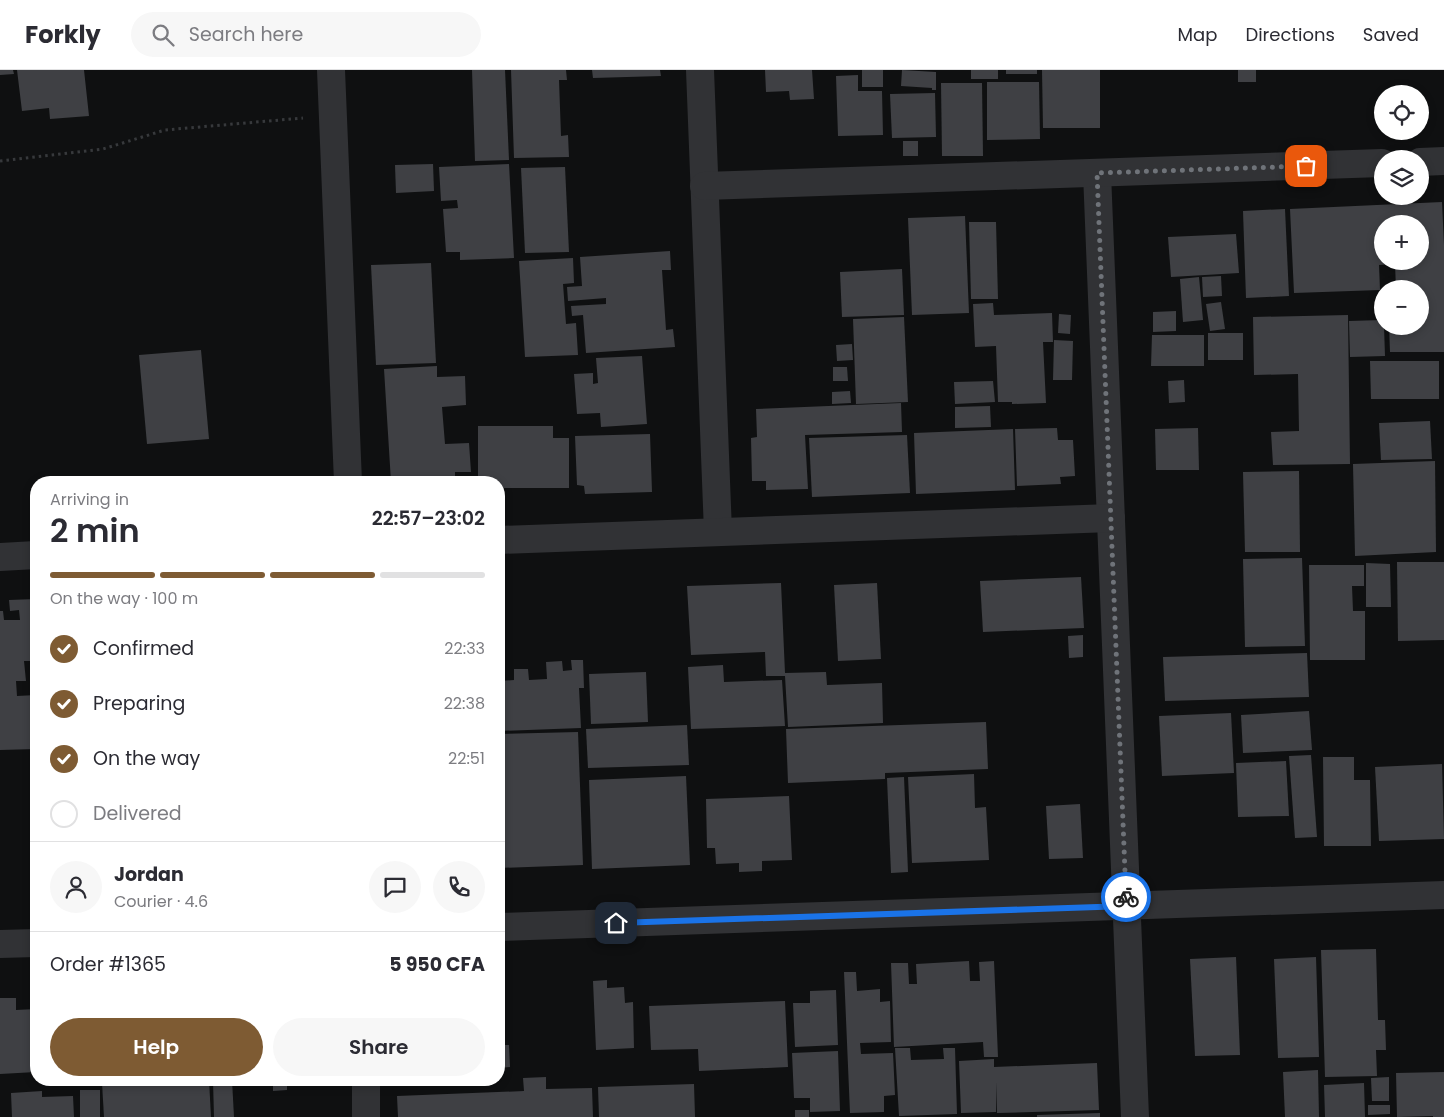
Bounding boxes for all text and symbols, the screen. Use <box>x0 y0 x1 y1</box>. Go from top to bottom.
search box <box>131 12 481 57</box>
text: Forkly <box>25 18 101 51</box>
icon: search <box>149 21 177 49</box>
text: Search here <box>189 21 303 48</box>
text: Map <box>1178 22 1217 47</box>
text: Directions <box>1245 22 1335 47</box>
text: Saved <box>1363 22 1419 47</box>
map controls <box>1374 85 1429 335</box>
button: locate <box>1374 85 1429 140</box>
pin <box>1285 145 1327 187</box>
button: layers <box>1374 150 1429 205</box>
icon: bag <box>1292 152 1320 180</box>
button: + <box>1374 215 1429 270</box>
button: − <box>1374 280 1429 335</box>
text: Arriving in <box>50 488 129 511</box>
text: 22:57–23:02 <box>372 505 485 532</box>
text: 2 min <box>50 508 140 553</box>
text: On the way · 100 m <box>50 587 198 610</box>
icon: check <box>50 635 78 663</box>
text: Confirmed <box>93 635 194 662</box>
text: 22:33 <box>444 637 485 660</box>
icon: check <box>50 690 78 718</box>
text: Preparing <box>93 690 185 717</box>
text: 22:38 <box>444 692 485 715</box>
icon: check <box>50 745 78 773</box>
text: On the way <box>93 745 200 772</box>
text: 22:51 <box>448 747 485 770</box>
text: Delivered <box>93 800 182 827</box>
button: person <box>50 861 102 913</box>
text: Jordan <box>114 861 184 888</box>
button: chat <box>369 861 421 913</box>
button: phone <box>433 861 485 913</box>
courier <box>1101 872 1151 922</box>
icon: bike <box>1112 883 1140 911</box>
text: Courier · 4.6 <box>114 890 208 913</box>
pin <box>595 902 637 944</box>
icon: home <box>602 909 630 937</box>
text: Order #1365 <box>50 951 166 978</box>
text: 5 950 CFA <box>389 951 485 978</box>
button: Help <box>50 1018 263 1076</box>
button: Share <box>273 1018 485 1076</box>

